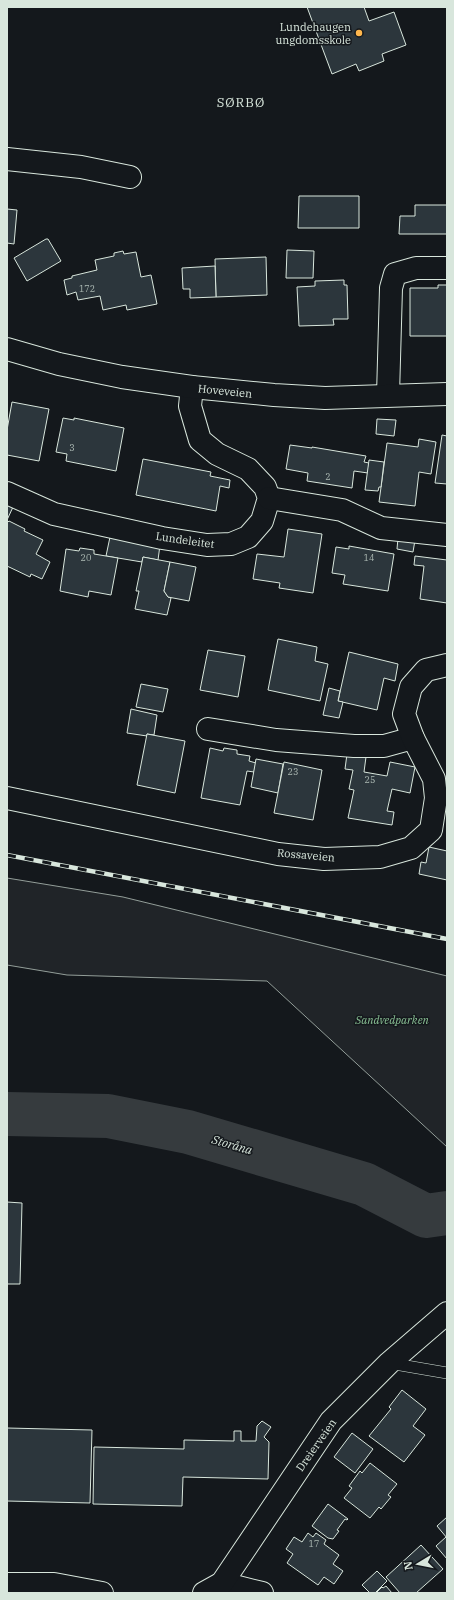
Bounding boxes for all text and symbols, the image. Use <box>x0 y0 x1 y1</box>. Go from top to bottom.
place label: Lundehaugen ungdomsskole <box>276 20 351 47</box>
marker: Lundehaugen ungdomsskole <box>354 28 364 38</box>
district label: SØRBØ <box>217 94 265 111</box>
house number: 172 <box>79 283 95 294</box>
street label: Hoveveien <box>197 381 253 401</box>
house number: 3 <box>69 442 75 453</box>
house number: 2 <box>325 471 331 482</box>
street label: Lundeleitet <box>155 529 215 551</box>
house number: 20 <box>81 552 91 563</box>
house number: 14 <box>364 552 374 563</box>
house number: 23 <box>288 766 298 777</box>
house number: 25 <box>365 774 375 785</box>
street label: Rossaveien <box>276 845 336 865</box>
park label: Sandvedparken <box>354 1013 430 1027</box>
water label: Storåna <box>209 1131 255 1158</box>
street label: Dreierveien <box>293 1416 339 1474</box>
house number: 17 <box>309 1538 319 1549</box>
north arrow <box>398 1544 438 1584</box>
text: N <box>400 1560 416 1571</box>

